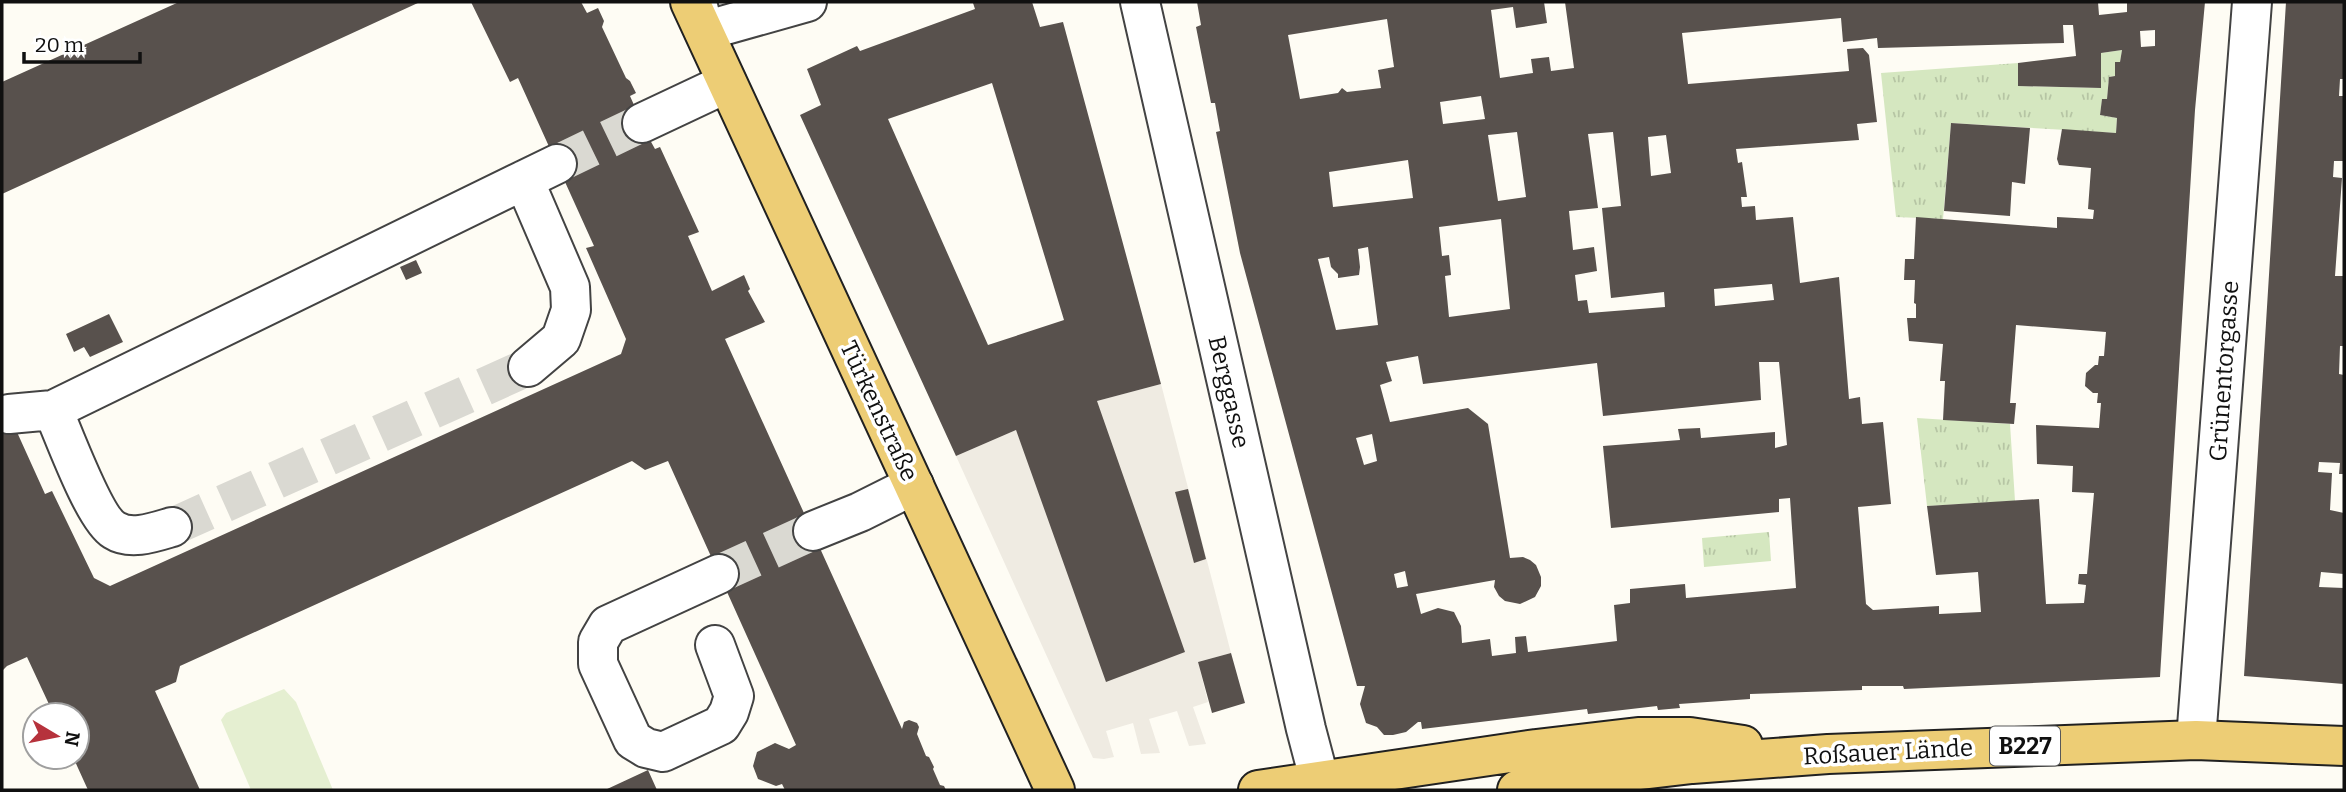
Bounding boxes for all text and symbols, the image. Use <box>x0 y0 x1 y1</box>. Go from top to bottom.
scale bar <box>24 21 140 65</box>
text: 20 m <box>35 32 84 58</box>
street label: Grünentorgasse <box>2204 280 2244 462</box>
street label: Berggasse <box>1202 333 1256 451</box>
street label: Türkenstraße <box>834 337 924 485</box>
north arrow <box>21 701 91 771</box>
road number: B227 <box>1990 726 2060 766</box>
text: N <box>60 730 85 748</box>
street label: Roßauer Lände <box>1802 734 1974 770</box>

